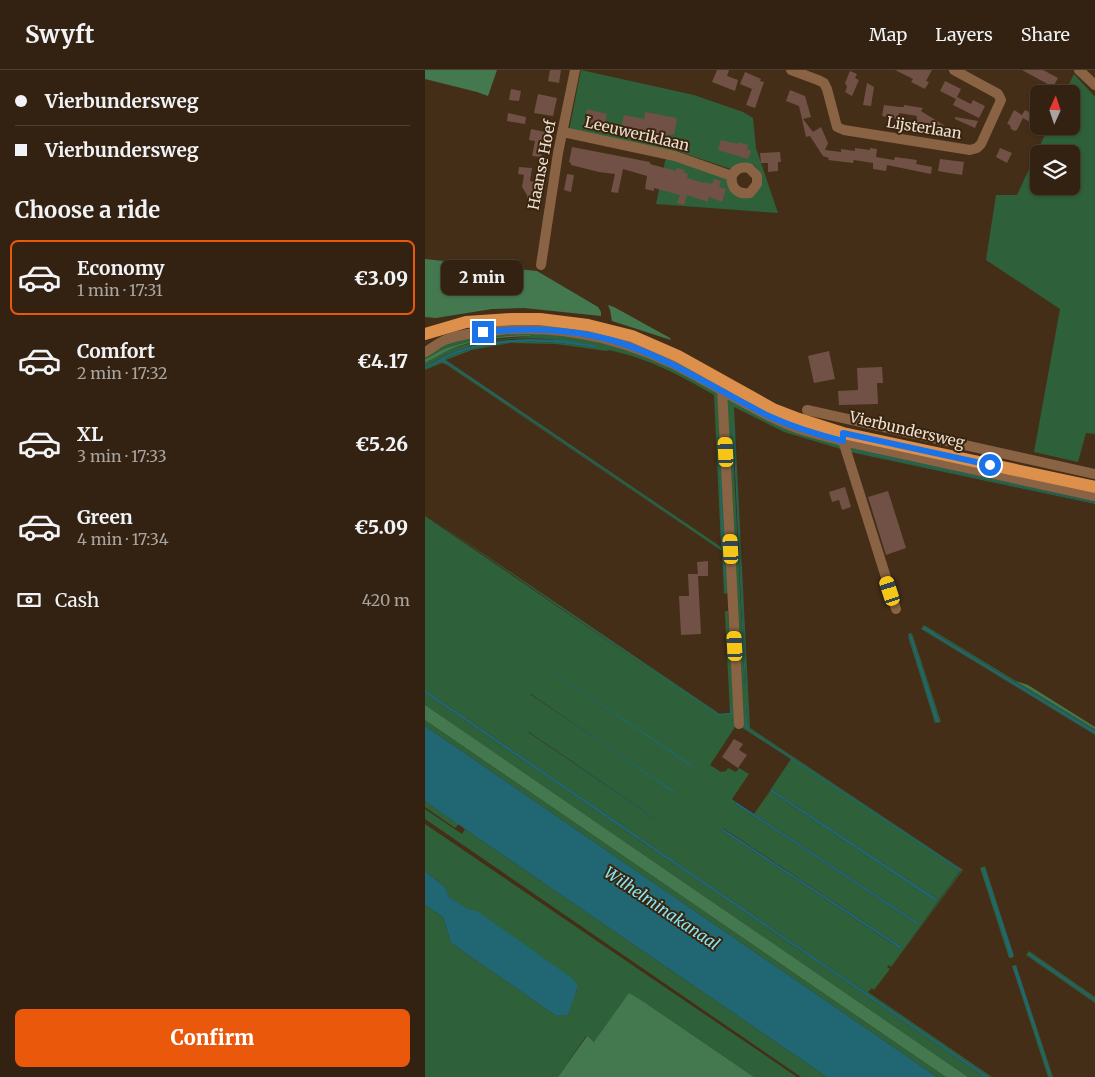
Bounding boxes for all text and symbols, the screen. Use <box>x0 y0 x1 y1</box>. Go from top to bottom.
text: Swyft <box>25 19 94 50</box>
text: Map <box>869 23 907 46</box>
text: Layers <box>935 23 993 46</box>
text: Share <box>1021 23 1070 46</box>
north arrow <box>1030 85 1080 135</box>
map controls <box>1030 85 1080 195</box>
text: Vierbundersweg <box>45 89 199 113</box>
street label: Leeuweriklaan <box>583 112 691 155</box>
street label: Lijsterlaan <box>885 112 963 143</box>
street label: Haanse Hoef <box>523 117 560 212</box>
text: Vierbundersweg <box>45 138 199 162</box>
button: layers <box>1030 145 1080 195</box>
text: Choose a ride <box>15 196 160 224</box>
icon: car <box>17 255 62 300</box>
text: Economy <box>77 256 165 280</box>
callout: 2 min <box>442 260 524 294</box>
text: €3.09 <box>354 266 408 290</box>
text: 2 min <box>459 267 505 287</box>
text: 1 min · 17:31 <box>77 280 163 300</box>
route end <box>472 321 494 343</box>
icon: car <box>17 338 62 383</box>
text: Comfort <box>77 339 155 363</box>
text: €4.17 <box>357 349 408 373</box>
text: 2 min · 17:32 <box>77 363 168 383</box>
street label: Vierbundersweg <box>847 407 967 452</box>
icon: car <box>17 421 62 466</box>
text: XL <box>77 422 103 446</box>
text: €5.26 <box>355 432 408 456</box>
car <box>717 437 734 467</box>
text: 3 min · 17:33 <box>77 446 167 466</box>
route start <box>979 454 1001 476</box>
icon: car <box>17 504 62 549</box>
text: Green <box>77 505 133 529</box>
text: €5.09 <box>354 515 408 539</box>
text: 4 min · 17:34 <box>77 529 169 549</box>
car <box>722 534 739 564</box>
car <box>878 574 901 608</box>
icon: cash <box>15 586 43 614</box>
text: Cash <box>55 588 99 612</box>
text: 420 m <box>362 590 410 610</box>
car <box>726 631 743 661</box>
water label: Wilhelminakanaal <box>601 862 724 954</box>
button: Confirm <box>15 1009 410 1067</box>

